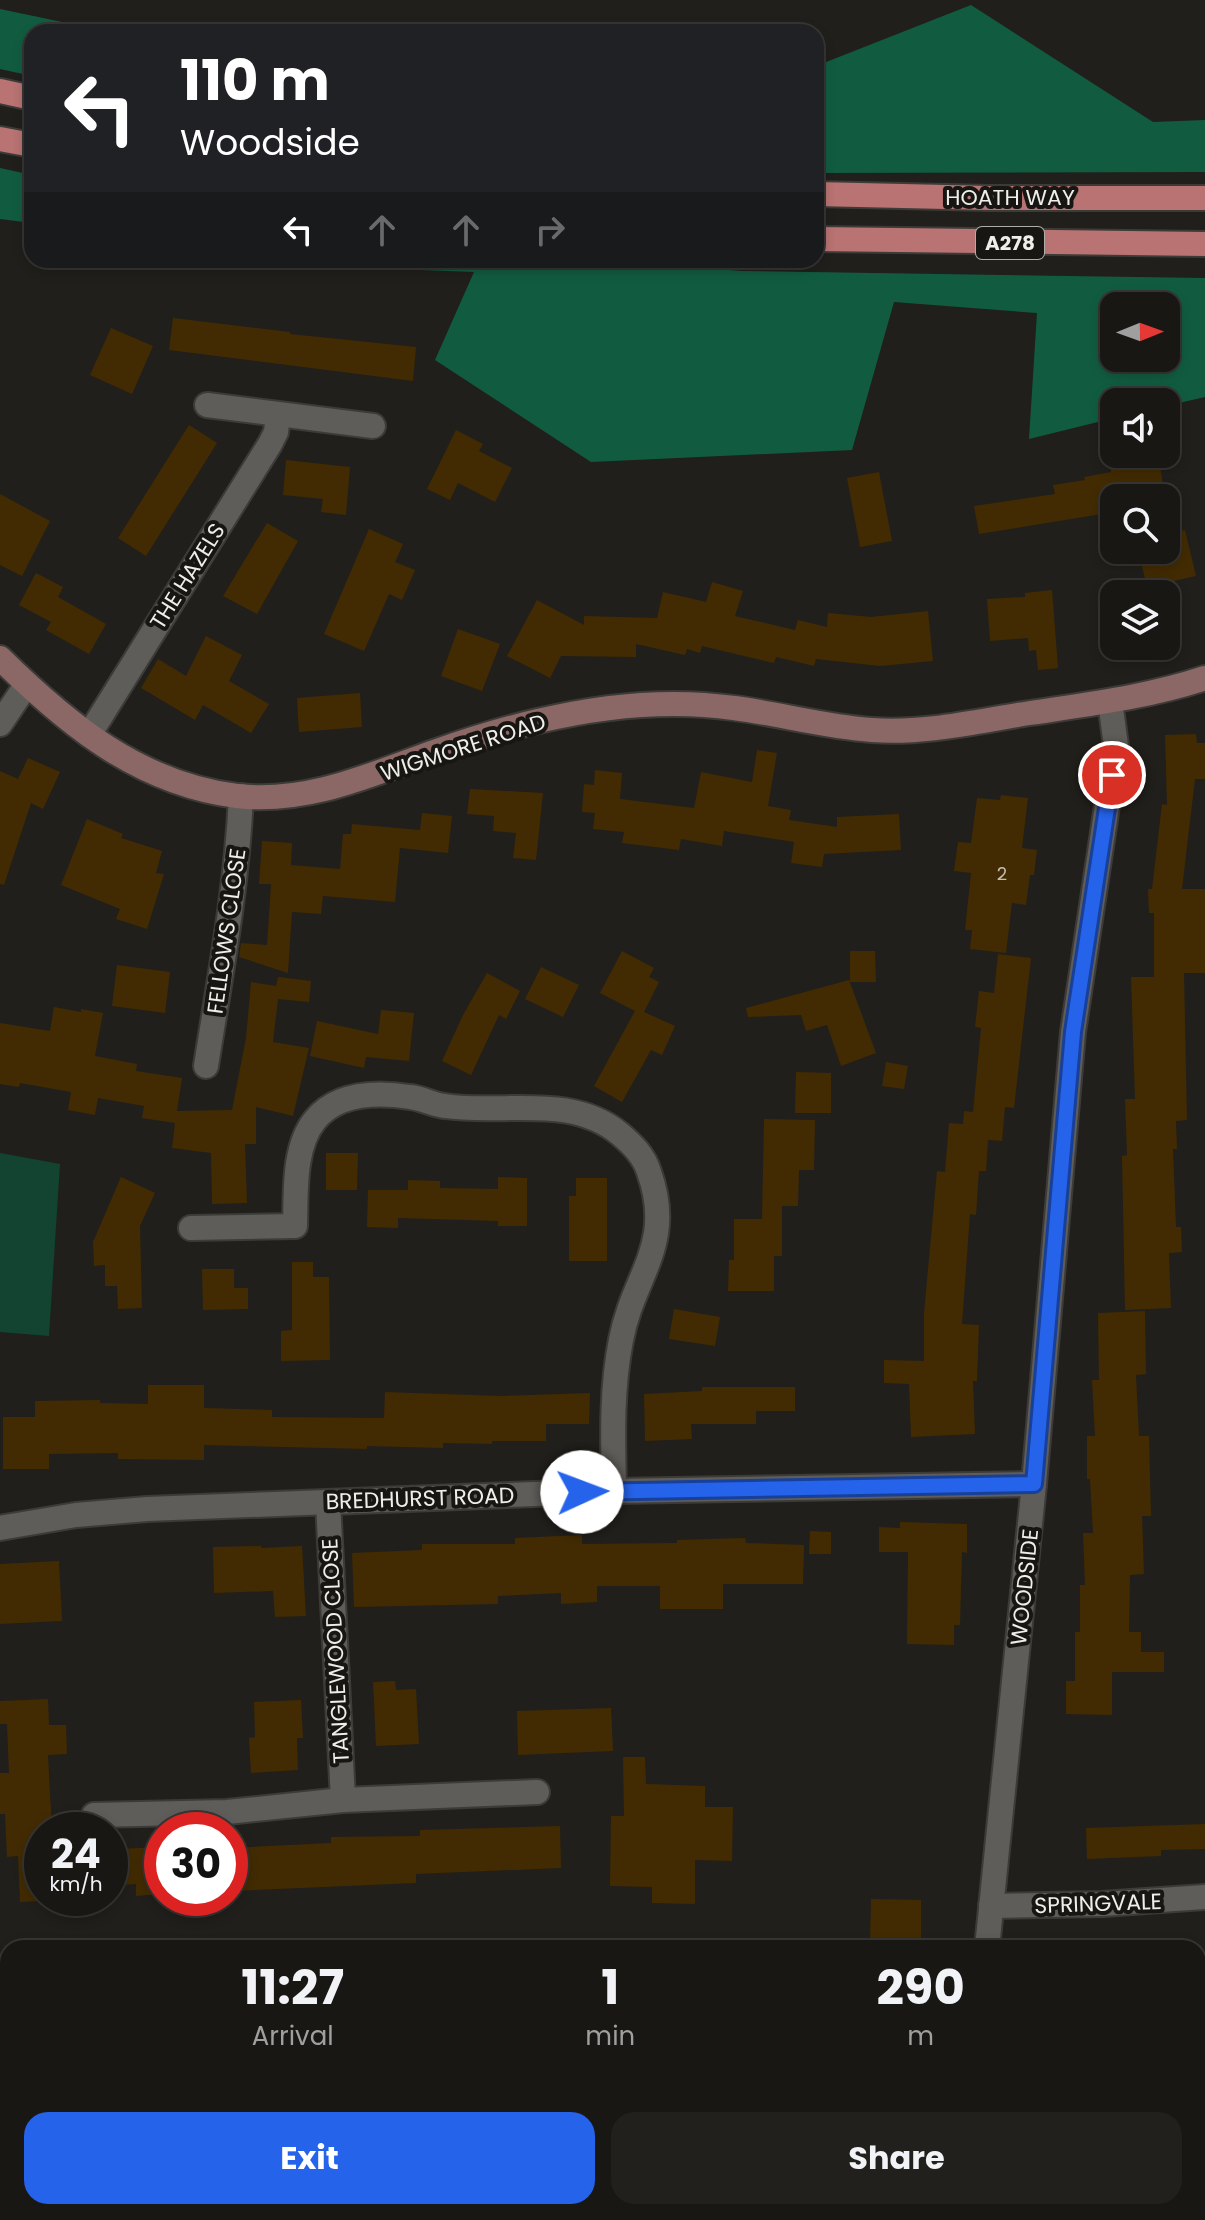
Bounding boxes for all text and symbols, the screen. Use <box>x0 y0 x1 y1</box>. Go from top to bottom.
text: 110 m <box>180 41 330 120</box>
icon: left <box>48 56 152 160</box>
text: Woodside <box>180 117 360 168</box>
street label: HOATH WAY <box>945 182 1075 213</box>
icon: left <box>276 208 320 252</box>
icon: ahead <box>360 208 404 252</box>
icon: ahead <box>444 208 488 252</box>
icon: right <box>528 208 572 252</box>
road number: A278 <box>976 227 1044 259</box>
north arrow <box>1100 292 1180 372</box>
map controls <box>1100 292 1180 660</box>
button: sound <box>1100 388 1180 468</box>
button: search <box>1100 484 1180 564</box>
street label: THE HAZELS <box>142 517 232 635</box>
button: layers <box>1100 580 1180 660</box>
street label: WIGMORE ROAD <box>377 706 550 789</box>
pin <box>1078 741 1146 809</box>
icon: arrive <box>1090 753 1134 797</box>
street label: FELLOWS CLOSE <box>200 846 253 1016</box>
house number: 2 <box>997 861 1007 886</box>
position arrow <box>540 1450 624 1534</box>
street label: BREDHURST ROAD <box>325 1480 515 1517</box>
street label: WOODSIDE <box>1003 1527 1046 1647</box>
street label: TANGLEWOOD CLOSE <box>314 1538 357 1764</box>
speed limit sign: 30 <box>144 1812 248 1916</box>
text: 24 <box>51 1826 101 1882</box>
text: km/h <box>49 1870 103 1898</box>
street label: SPRINGVALE <box>1034 1886 1162 1921</box>
text: 11:27 <box>241 1954 344 2021</box>
text: 1 <box>601 1954 619 2021</box>
text: 290 <box>876 1954 965 2021</box>
text: Arrival <box>252 2018 334 2054</box>
text: min <box>585 2018 635 2054</box>
text: m <box>907 2018 934 2054</box>
button: Exit <box>24 2112 595 2204</box>
button: Share <box>611 2112 1182 2204</box>

